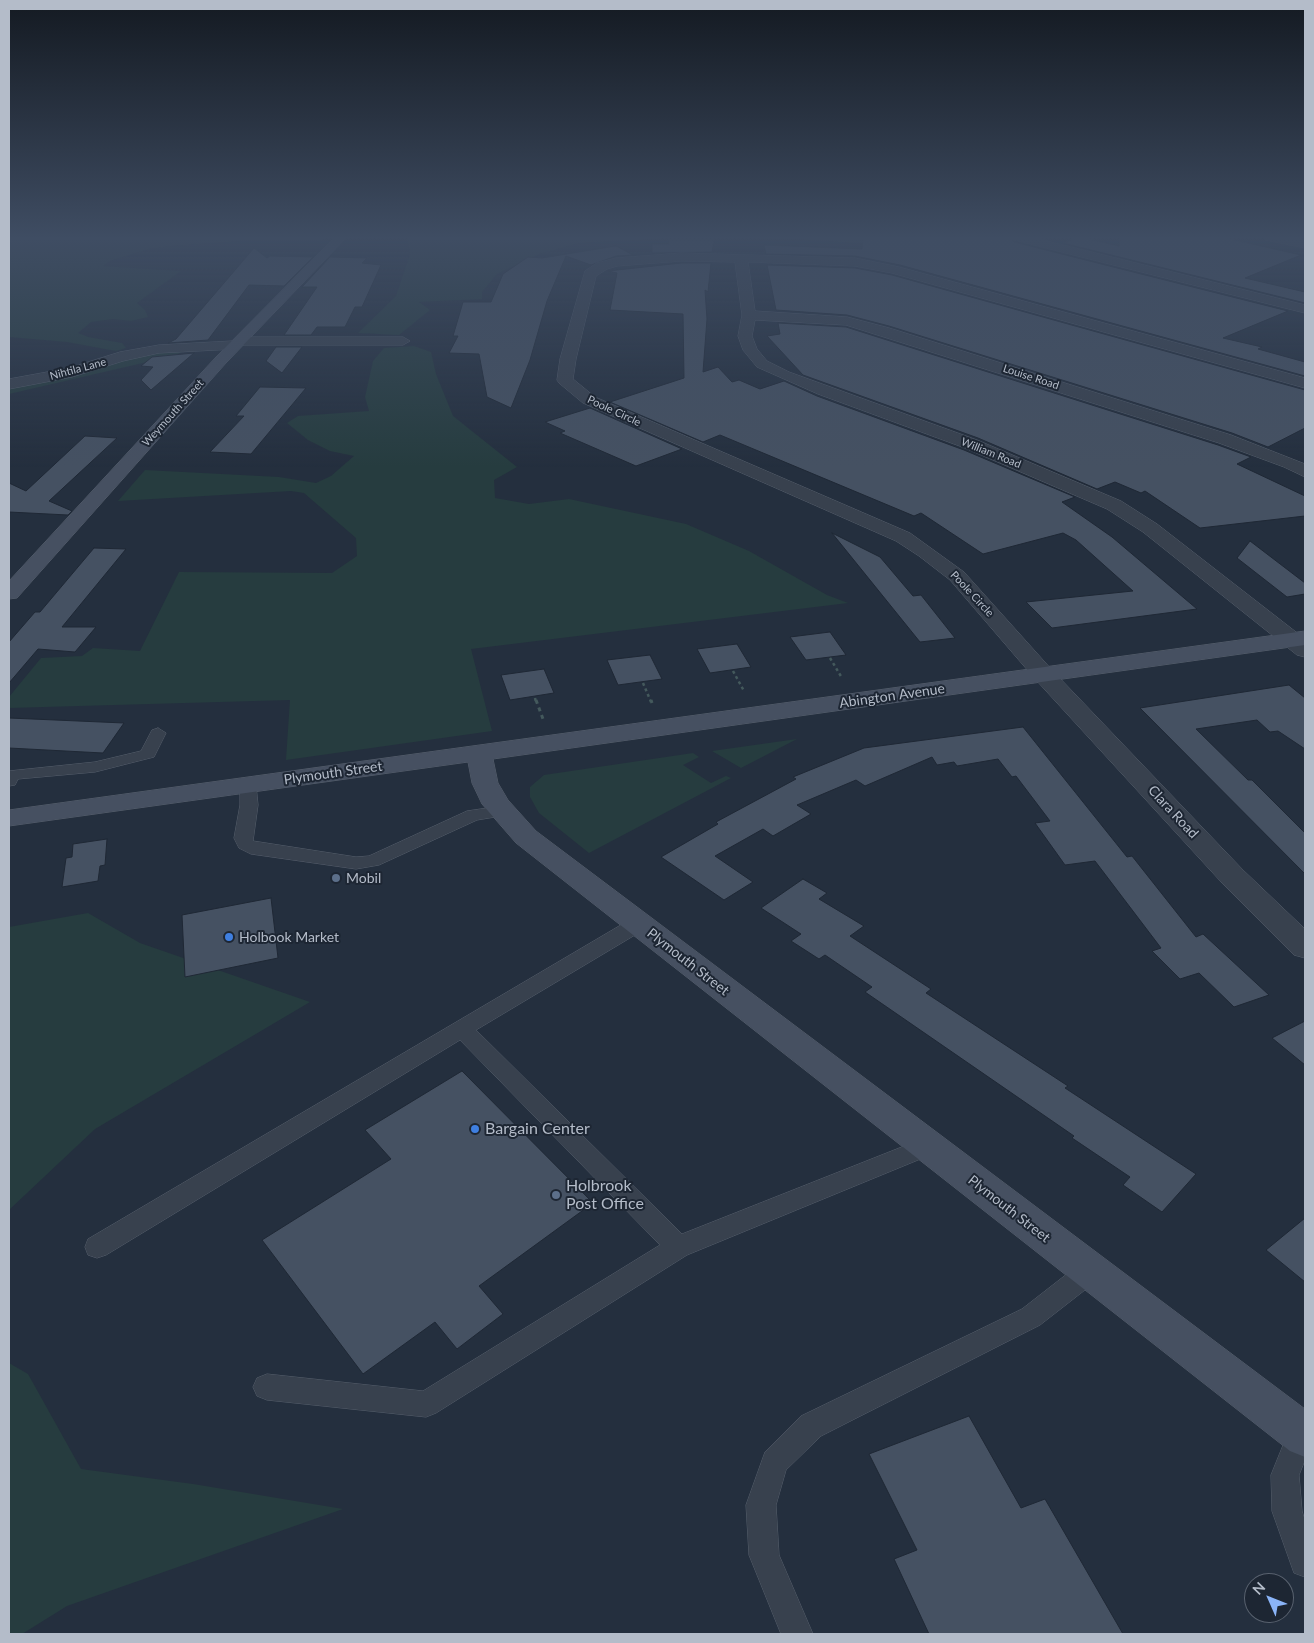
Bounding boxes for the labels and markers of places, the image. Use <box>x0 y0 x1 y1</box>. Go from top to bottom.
place label: Mobil <box>346 870 381 886</box>
marker: Mobil <box>330 872 342 884</box>
place label: Holbook Market <box>239 929 339 945</box>
marker: Holbook Market <box>223 931 235 943</box>
place label: Bargain Center <box>485 1119 590 1139</box>
marker: Bargain Center <box>469 1123 481 1135</box>
place label: Holbrook Post Office <box>566 1176 644 1214</box>
marker: Holbrook Post Office <box>550 1189 562 1201</box>

